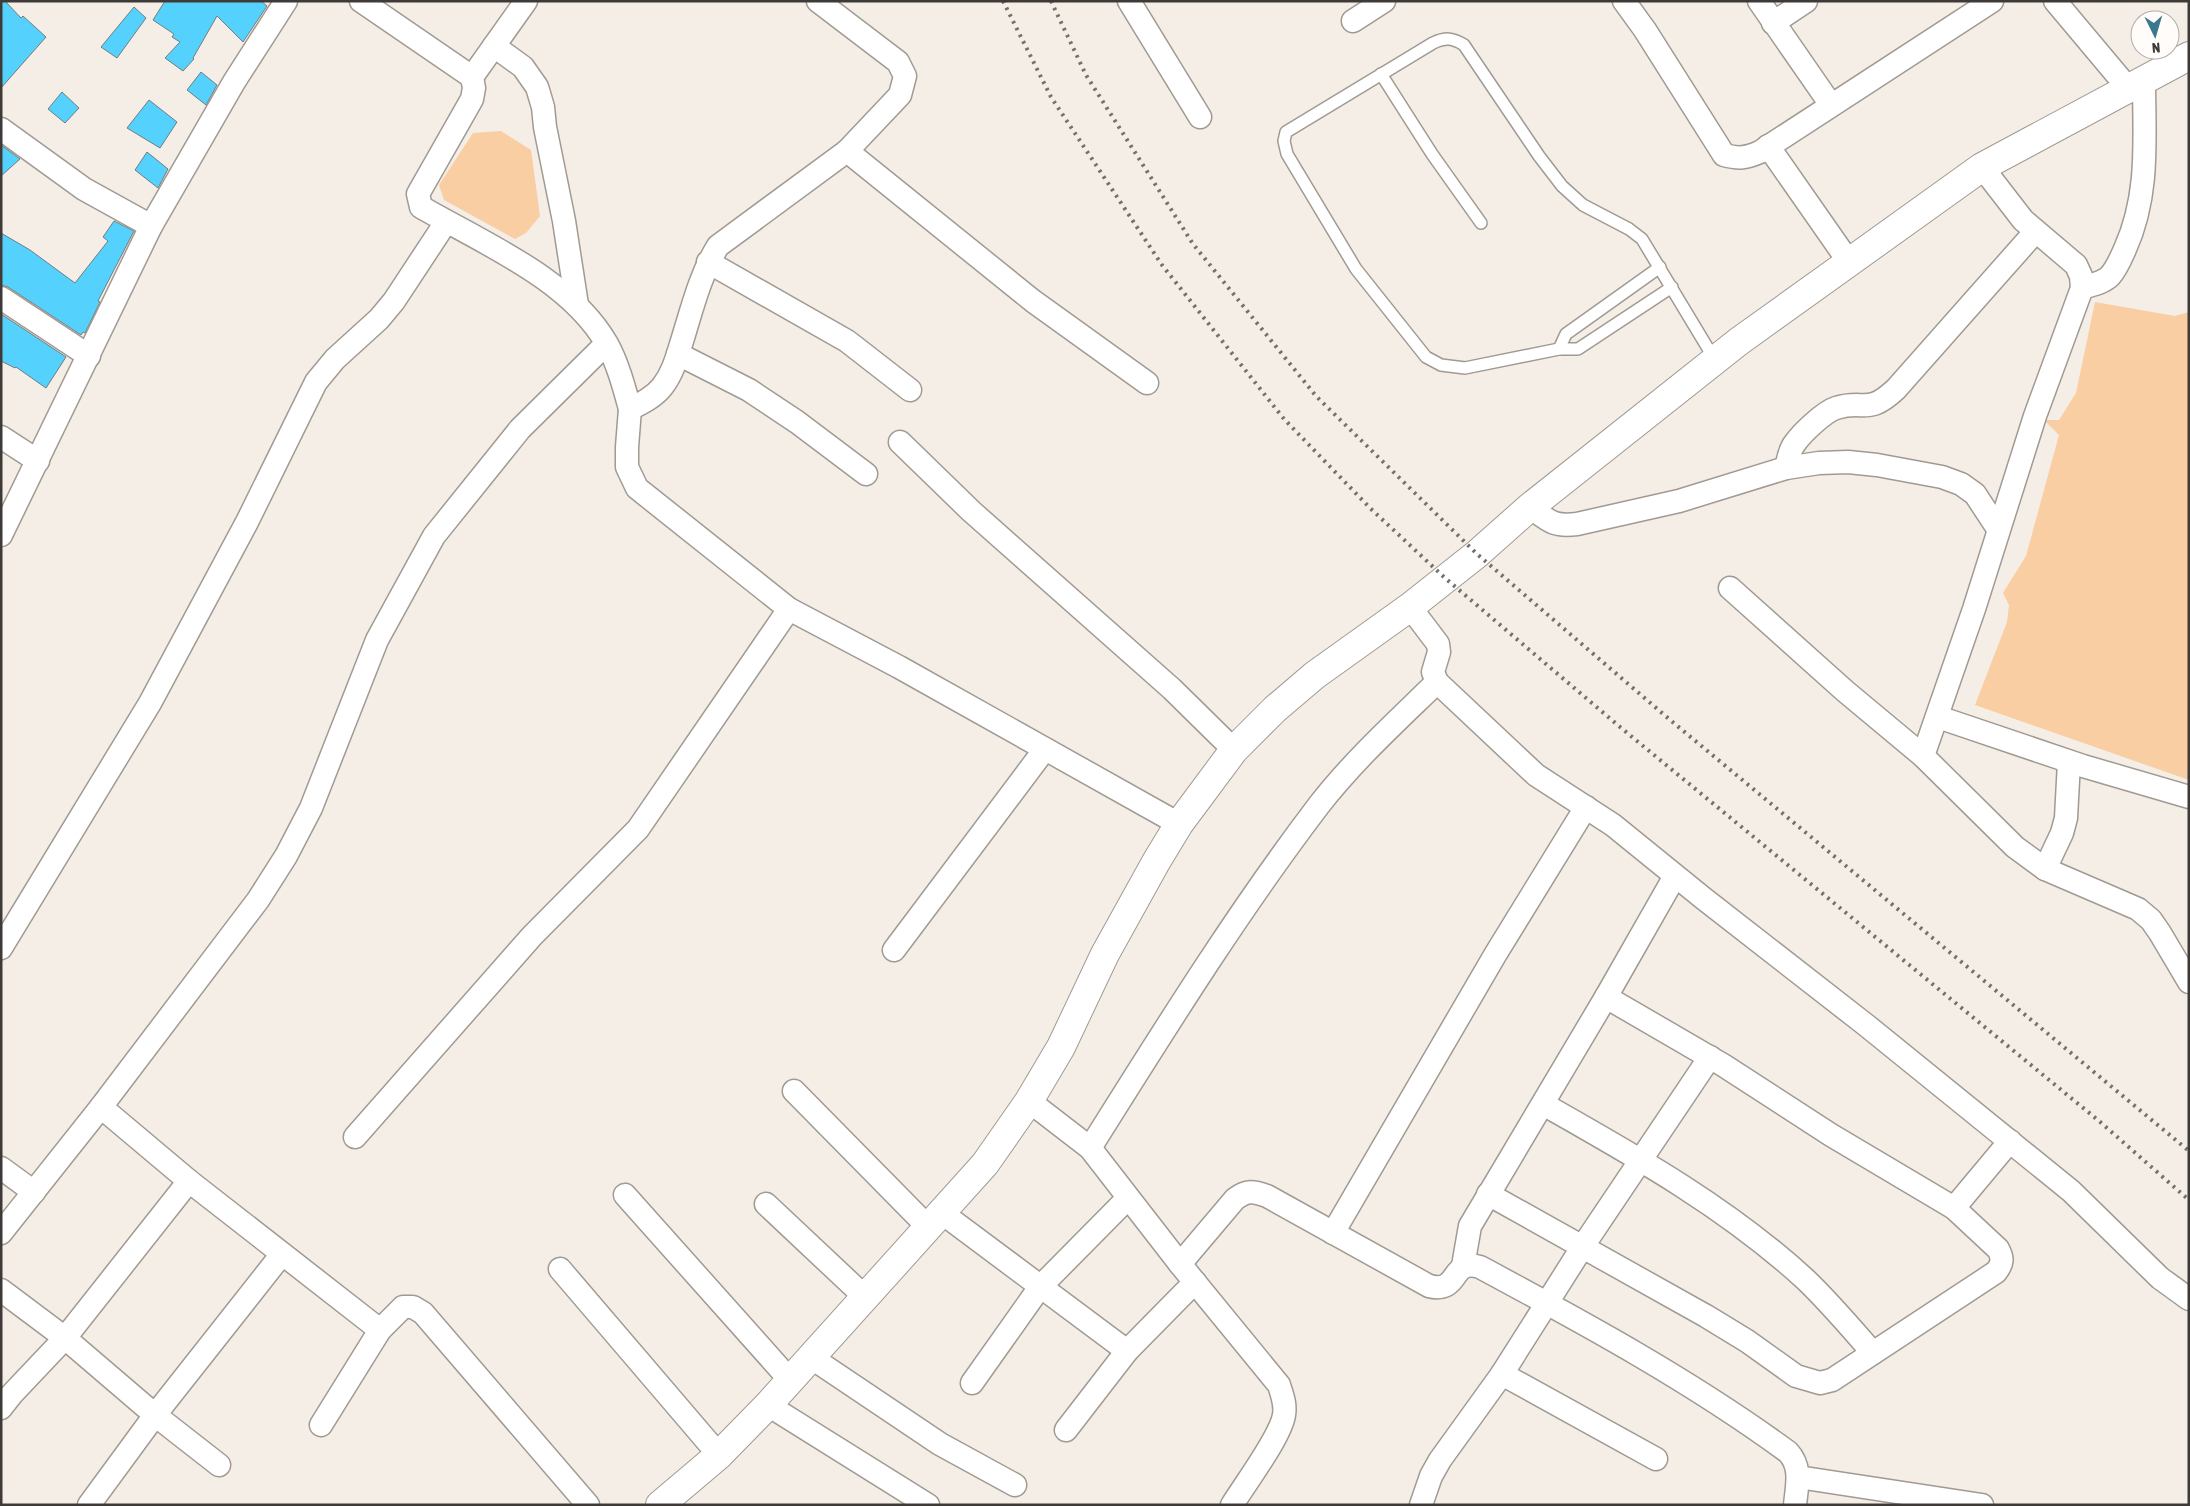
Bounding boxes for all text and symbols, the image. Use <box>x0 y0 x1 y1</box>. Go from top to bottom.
north arrow <box>2130 10 2180 60</box>
text: N <box>2151 40 2161 56</box>

